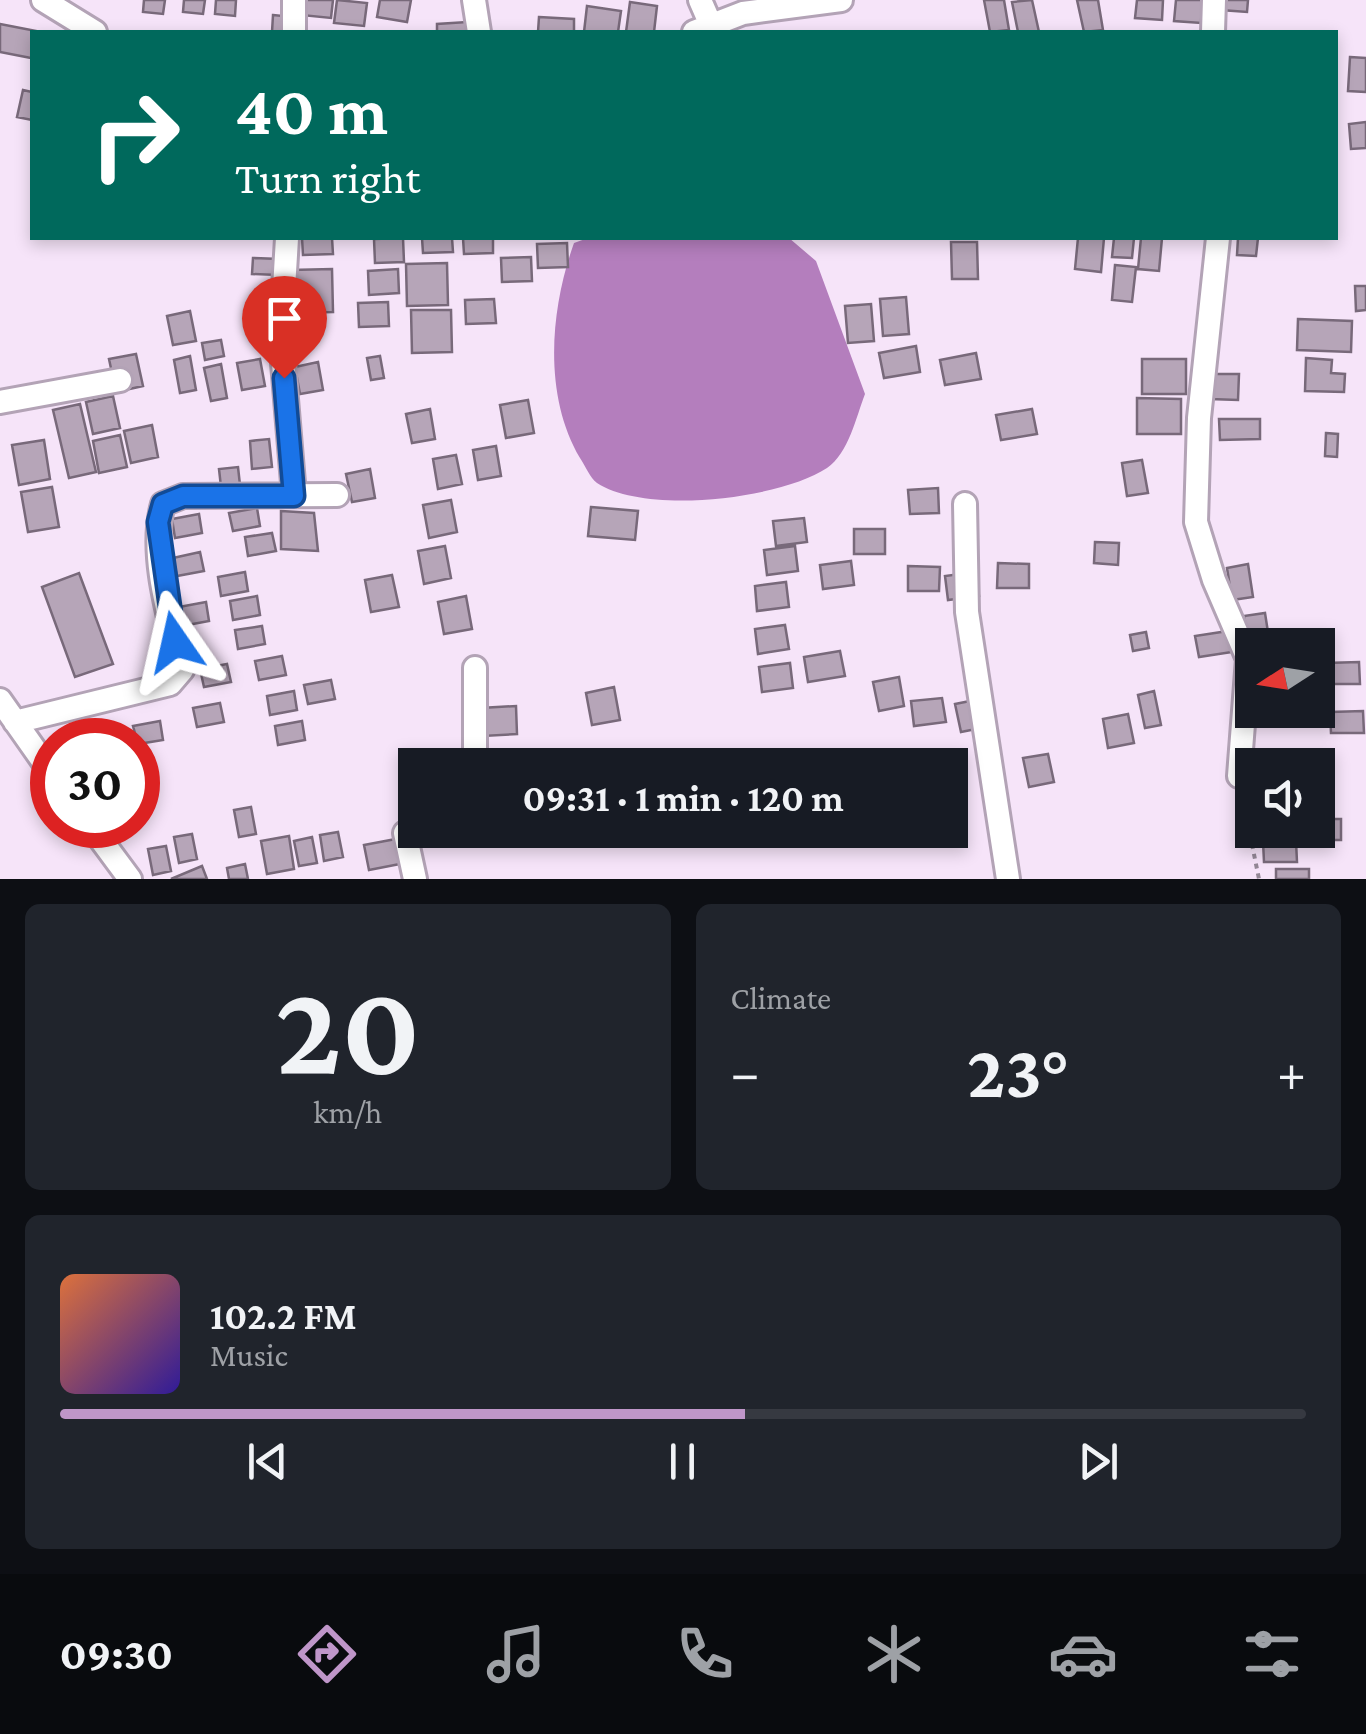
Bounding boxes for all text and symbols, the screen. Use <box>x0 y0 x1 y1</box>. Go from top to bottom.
icon: right <box>70 70 200 200</box>
text: 40 m <box>235 71 388 149</box>
text: Turn right <box>235 153 420 203</box>
pin <box>242 276 327 379</box>
icon: arrive <box>257 291 312 346</box>
position arrow <box>123 590 227 694</box>
north arrow <box>1235 628 1335 728</box>
map controls <box>1235 628 1335 848</box>
speed limit sign: 30 <box>30 718 160 848</box>
button: sound <box>1235 748 1335 848</box>
text: 09:31 · 1 min · 120 m <box>522 777 844 819</box>
text: 20 <box>275 956 420 1101</box>
text: Climate <box>731 980 831 1016</box>
text: 23° <box>967 1030 1070 1113</box>
text: − <box>731 1042 760 1103</box>
text: + <box>1277 1042 1306 1103</box>
text: km/h <box>313 1094 382 1130</box>
text: 102.2 FM <box>210 1295 357 1337</box>
text: Music <box>210 1337 288 1373</box>
icon: previous <box>240 1434 295 1489</box>
icon: pause <box>655 1434 710 1489</box>
icon: next <box>1071 1434 1126 1489</box>
icon: directions <box>292 1619 362 1689</box>
icon: music <box>481 1619 551 1689</box>
icon: phone <box>670 1619 740 1689</box>
icon: climate <box>859 1619 929 1689</box>
icon: car <box>1048 1619 1118 1689</box>
icon: filters <box>1237 1619 1307 1689</box>
text: 09:30 <box>59 1629 173 1679</box>

